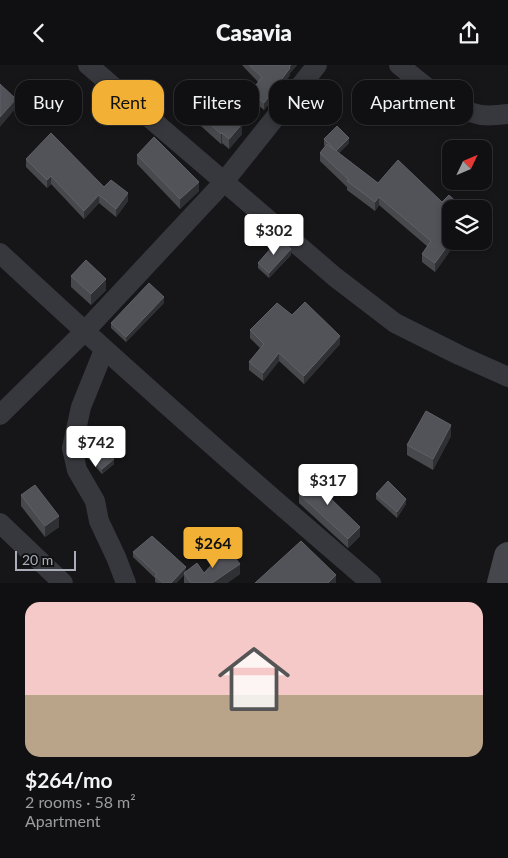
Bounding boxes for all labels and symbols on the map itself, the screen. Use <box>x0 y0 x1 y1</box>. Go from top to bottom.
north arrow <box>442 140 492 190</box>
pin: $302 <box>244 213 304 256</box>
pin: $742 <box>66 425 126 468</box>
pin: $317 <box>298 463 358 506</box>
pin: $264 <box>183 527 243 569</box>
scale bar <box>15 548 76 571</box>

